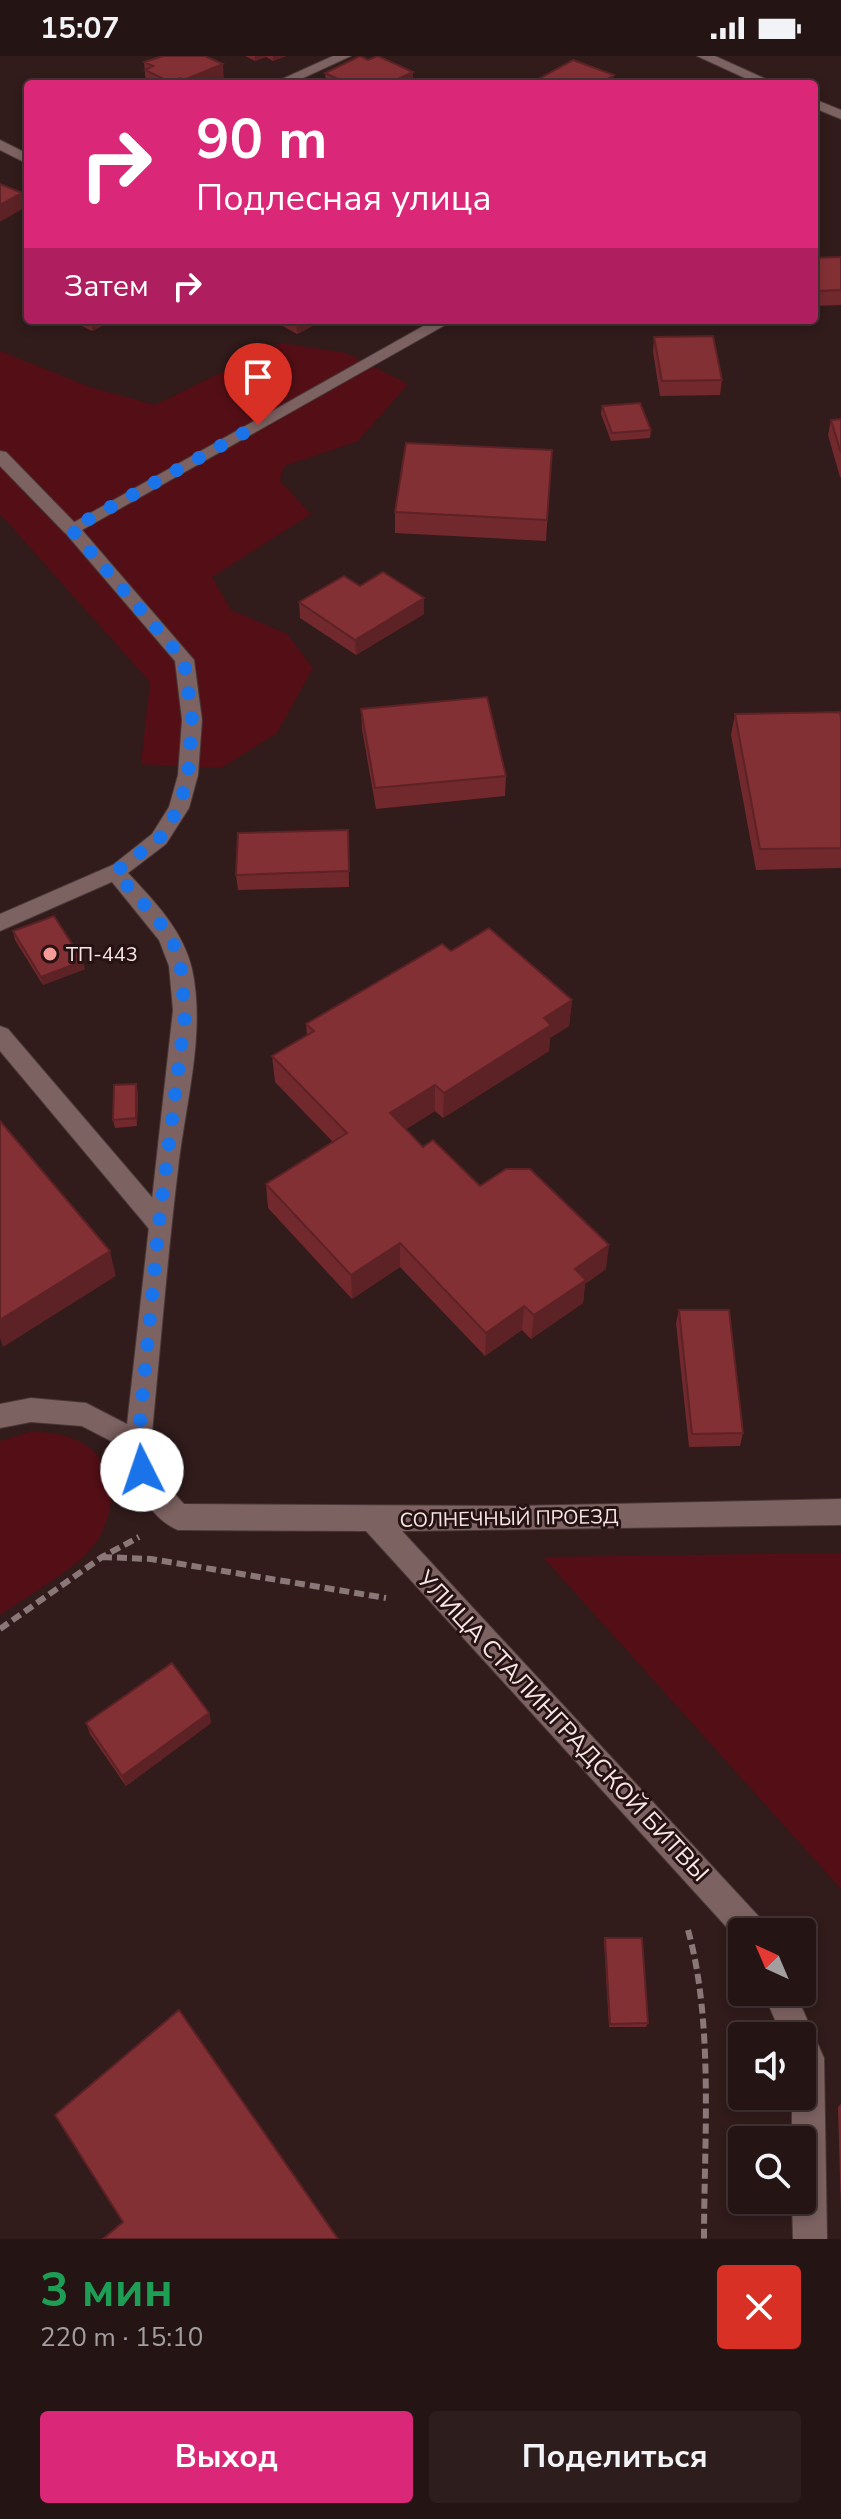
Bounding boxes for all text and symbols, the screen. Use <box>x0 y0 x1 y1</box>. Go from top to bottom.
text: 15:07 <box>40 8 119 49</box>
text: 90 m <box>196 101 327 178</box>
icon: right <box>64 112 168 216</box>
text: Подлесная улица <box>196 174 492 223</box>
icon: right <box>165 264 209 308</box>
text: Затем <box>64 266 149 307</box>
pin <box>224 343 292 425</box>
icon: arrive <box>236 355 280 399</box>
place label: ТП-443 <box>66 941 138 968</box>
marker: ТП-443 <box>41 945 59 963</box>
position arrow <box>100 1428 184 1512</box>
street label: СОЛНЕЧНЫЙ ПРОЕЗД <box>399 1503 619 1534</box>
street label: УЛИЦА СТАЛИНГРАДСКОЙ БИТВЫ <box>409 1563 716 1888</box>
north arrow <box>728 1918 816 2006</box>
map controls <box>728 1918 816 2214</box>
button: sound <box>728 2022 816 2110</box>
button: search <box>728 2126 816 2214</box>
text: 3 мин <box>40 2257 173 2323</box>
button: close <box>717 2265 801 2349</box>
text: 220 m · 15:10 <box>40 2320 203 2355</box>
button: Выход <box>40 2411 413 2503</box>
button: Поделиться <box>429 2411 801 2503</box>

